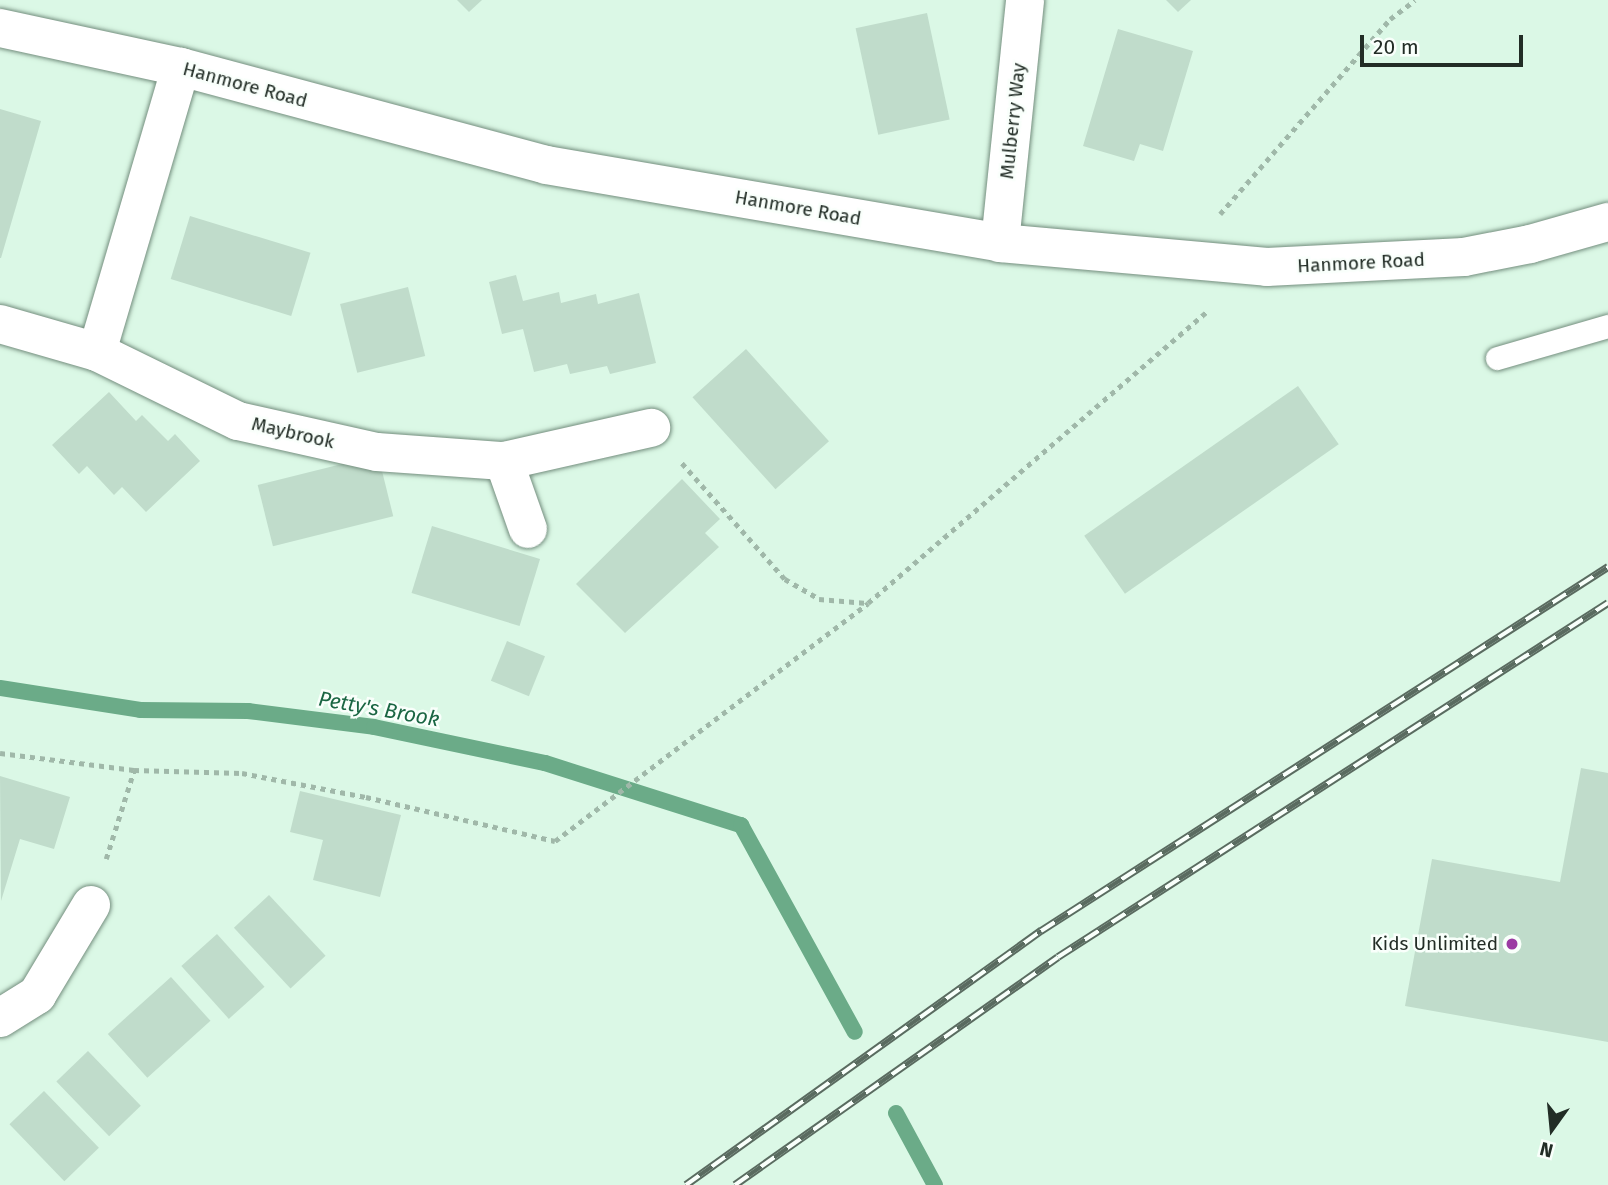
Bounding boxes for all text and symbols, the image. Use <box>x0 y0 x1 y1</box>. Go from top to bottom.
scale bar <box>1363 21 1526 65</box>
text: 20 m <box>1373 34 1419 60</box>
street label: Hanmore Road <box>180 57 310 113</box>
street label: Mulberry Way <box>996 62 1030 180</box>
street label: Hanmore Road <box>733 186 863 230</box>
street label: Hanmore Road <box>1297 248 1425 278</box>
street label: Maybrook <box>249 412 337 454</box>
water label: Petty's Brook <box>317 686 441 732</box>
place label: Kids Unlimited <box>1372 933 1498 955</box>
marker: Kids Unlimited <box>1504 936 1520 952</box>
north arrow <box>1517 1094 1587 1164</box>
text: N <box>1537 1137 1556 1163</box>

